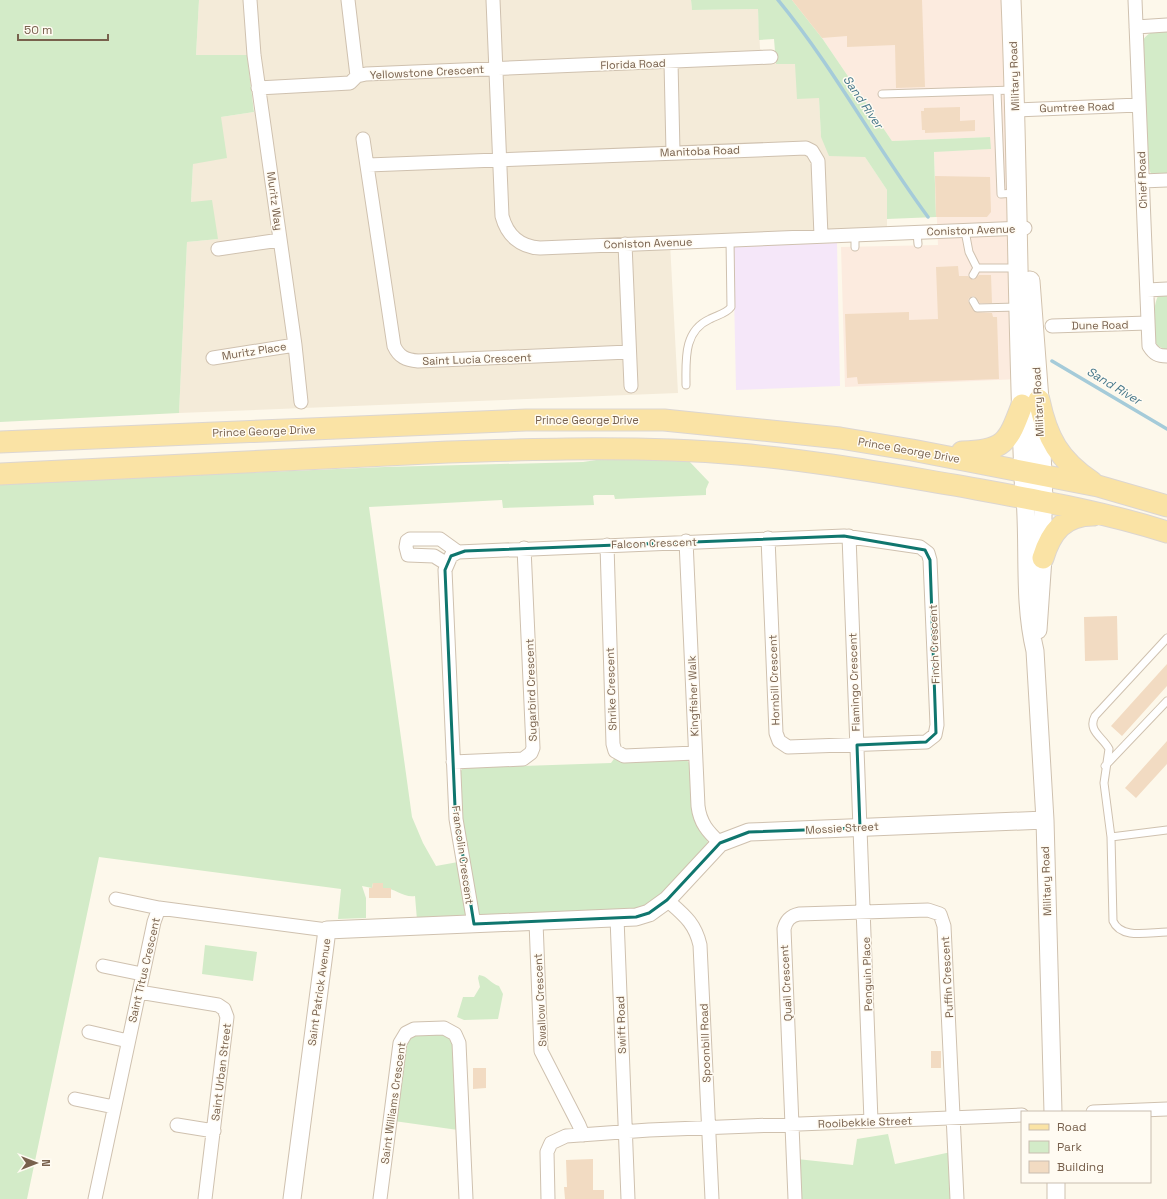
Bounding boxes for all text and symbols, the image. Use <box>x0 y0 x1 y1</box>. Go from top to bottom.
scale bar <box>18 16 108 42</box>
text: 50 m <box>24 22 52 38</box>
street label: Military Road <box>1006 41 1022 111</box>
street label: Florida Road <box>600 56 666 72</box>
street label: Yellowstone Crescent <box>369 62 485 82</box>
water label: Sand River <box>839 72 887 133</box>
street label: Gumtree Road <box>1039 99 1115 115</box>
street label: Manitoba Road <box>660 143 740 159</box>
street label: Chief Road <box>1134 151 1150 209</box>
street label: Muritz Way <box>264 171 286 231</box>
street label: Coniston Avenue <box>926 221 1016 239</box>
street label: Coniston Avenue <box>603 234 693 252</box>
street label: Dune Road <box>1071 318 1129 332</box>
street label: Muritz Place <box>221 339 287 363</box>
street label: Saint Lucia Crescent <box>422 350 532 368</box>
water label: Sand River <box>1084 363 1145 409</box>
street label: Military Road <box>1029 367 1047 437</box>
street label: Prince George Drive <box>535 413 639 427</box>
street label: Prince George Drive <box>212 422 316 440</box>
street label: Prince George Drive <box>857 434 961 466</box>
street label: Falcon Crescent <box>611 535 697 551</box>
street label: Finch Crescent <box>926 604 942 684</box>
street label: Flamingo Crescent <box>845 632 863 732</box>
street label: Hornbill Crescent <box>765 634 783 726</box>
street label: Sugarbird Crescent <box>522 638 540 742</box>
street label: Shrike Crescent <box>603 647 619 731</box>
street label: Kingfisher Walk <box>685 655 701 737</box>
street label: Francolin Crescent <box>449 805 477 905</box>
street label: Mossie Street <box>805 819 879 837</box>
street label: Military Road <box>1038 846 1054 916</box>
street label: Saint Titus Crescent <box>125 916 163 1024</box>
street label: Puffin Crescent <box>938 936 956 1018</box>
street label: Saint Patrick Avenue <box>305 937 333 1047</box>
street label: Penguin Place <box>859 937 875 1011</box>
street label: Quail Crescent <box>777 944 795 1022</box>
street label: Swallow Crescent <box>531 953 549 1047</box>
street label: Swift Road <box>613 996 629 1054</box>
street label: Spoonbill Road <box>697 1003 713 1083</box>
street label: Saint Urban Street <box>208 1022 234 1122</box>
street label: Saint Williams Crescent <box>378 1041 408 1165</box>
legend <box>1021 1111 1151 1183</box>
street label: Rooibekkie Street <box>818 1113 912 1131</box>
text: Road <box>1057 1119 1086 1135</box>
text: Park <box>1057 1139 1082 1155</box>
north arrow <box>16 1143 56 1183</box>
text: N <box>39 1159 53 1167</box>
text: Building <box>1057 1159 1104 1175</box>

